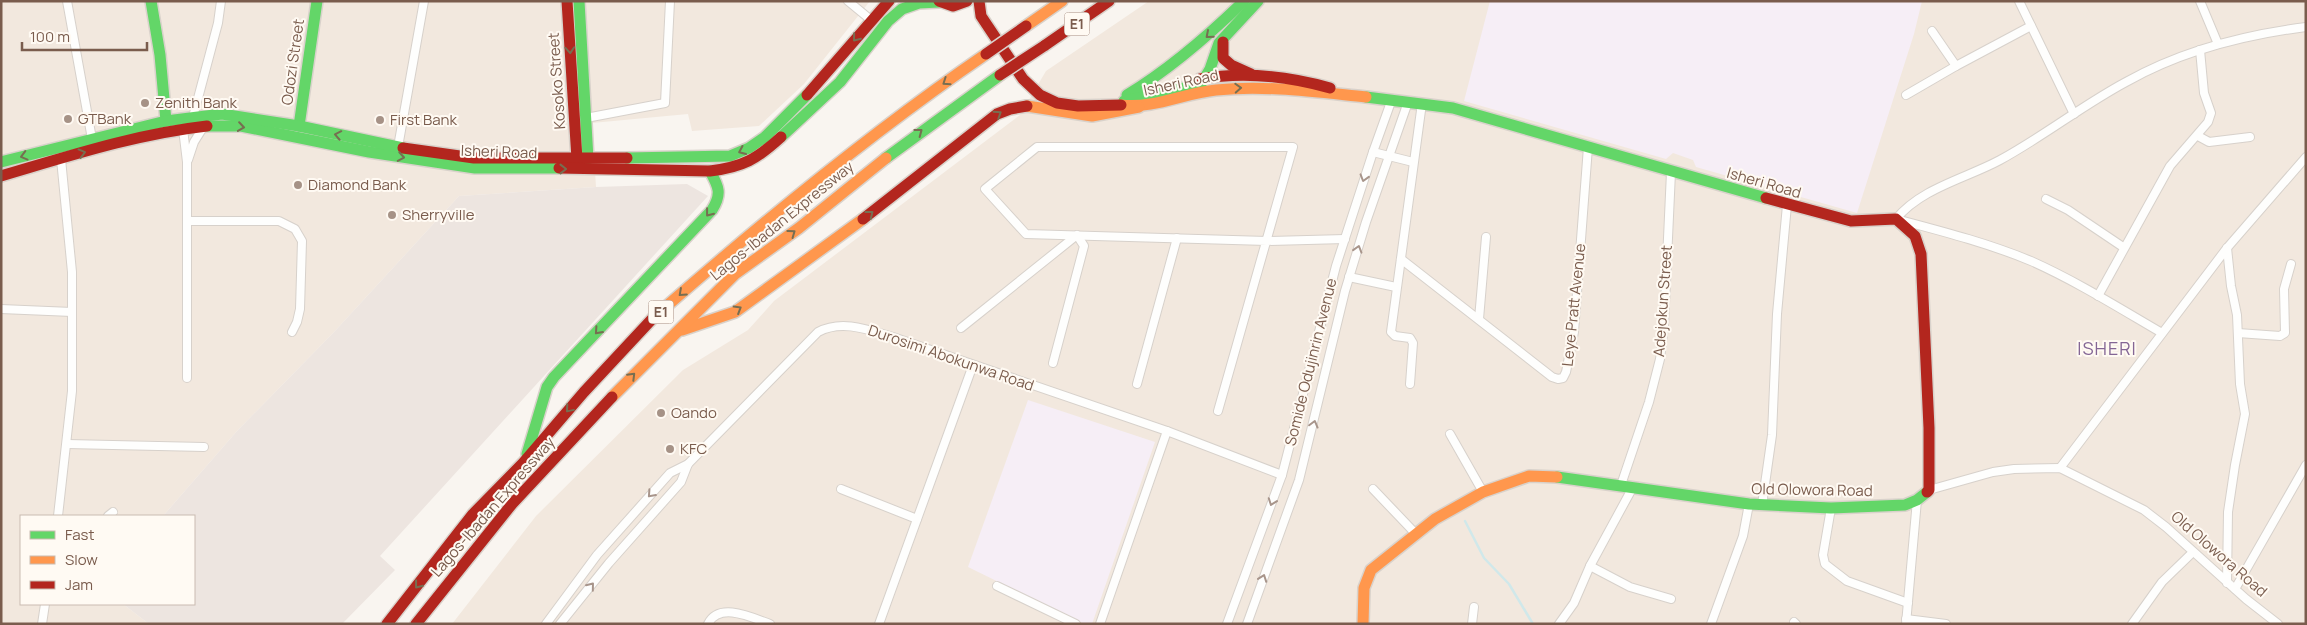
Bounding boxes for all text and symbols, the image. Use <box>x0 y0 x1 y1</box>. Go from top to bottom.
road number: E1 <box>1064 12 1090 36</box>
street label: Odozi Street <box>276 17 309 106</box>
scale bar <box>22 20 148 52</box>
text: 100 m <box>30 26 70 47</box>
one-way arrow <box>1205 29 1214 38</box>
street label: Kosoko Street <box>543 32 570 130</box>
one-way arrow <box>853 32 862 41</box>
one-way arrow <box>564 46 575 54</box>
street label: Isheri Road <box>1141 64 1221 101</box>
one-way arrow <box>942 76 951 85</box>
one-way arrow <box>1235 82 1243 93</box>
place label: Zenith Bank <box>155 92 238 113</box>
marker: Zenith Bank <box>139 97 151 109</box>
place label: GTBank <box>78 108 132 129</box>
place label: First Bank <box>390 109 457 130</box>
one-way arrow <box>992 111 1001 121</box>
marker: GTBank <box>62 113 74 125</box>
marker: First Bank <box>374 114 386 126</box>
one-way arrow <box>238 121 246 132</box>
one-way arrow <box>913 129 923 138</box>
one-way arrow <box>333 130 342 141</box>
street label: Isheri Road <box>460 140 538 163</box>
one-way arrow <box>738 145 747 156</box>
one-way arrow <box>77 149 86 159</box>
one-way arrow <box>20 150 29 161</box>
one-way arrow <box>396 152 405 162</box>
street label: Lagos-Ibadan Expressway <box>705 156 858 285</box>
street label: Isheri Road <box>1724 162 1804 203</box>
one-way arrow <box>559 164 567 174</box>
one-way arrow <box>1360 173 1370 182</box>
place label: Diamond Bank <box>308 174 407 195</box>
marker: Diamond Bank <box>292 179 304 191</box>
place label: Sherryville <box>402 204 475 225</box>
one-way arrow <box>707 207 715 216</box>
marker: Sherryville <box>386 209 398 221</box>
one-way arrow <box>864 211 873 220</box>
one-way arrow <box>786 230 796 239</box>
street label: Leye Pratt Avenue <box>1557 242 1590 368</box>
street label: Adejokun Street <box>1648 244 1677 358</box>
one-way arrow <box>1352 245 1362 254</box>
street label: Somide Odujinrin Avenue <box>1280 276 1342 448</box>
one-way arrow <box>679 287 688 296</box>
road number: E1 <box>648 300 674 324</box>
one-way arrow <box>732 305 741 315</box>
street label: Durosimi Abokunwa Road <box>865 319 1037 396</box>
one-way arrow <box>594 325 603 334</box>
district label: ISHERI <box>2077 336 2137 360</box>
one-way arrow <box>626 373 635 382</box>
place label: Oando <box>671 402 717 423</box>
one-way arrow <box>567 403 575 412</box>
marker: Oando <box>655 407 667 419</box>
one-way arrow <box>1308 419 1319 428</box>
street label: Lagos-Ibadan Expressway <box>426 432 559 581</box>
place label: KFC <box>680 438 707 459</box>
marker: KFC <box>664 443 676 455</box>
street label: Old Olowora Road <box>1751 478 1873 501</box>
one-way arrow <box>648 489 657 498</box>
one-way arrow <box>1268 498 1278 506</box>
street label: Old Olowora Road <box>2167 506 2272 601</box>
legend <box>20 515 195 605</box>
text: Fast <box>65 524 94 545</box>
text: Slow <box>65 549 98 570</box>
text: Jam <box>65 574 93 595</box>
one-way arrow <box>1257 574 1267 583</box>
one-way arrow <box>415 579 423 588</box>
one-way arrow <box>586 583 594 592</box>

